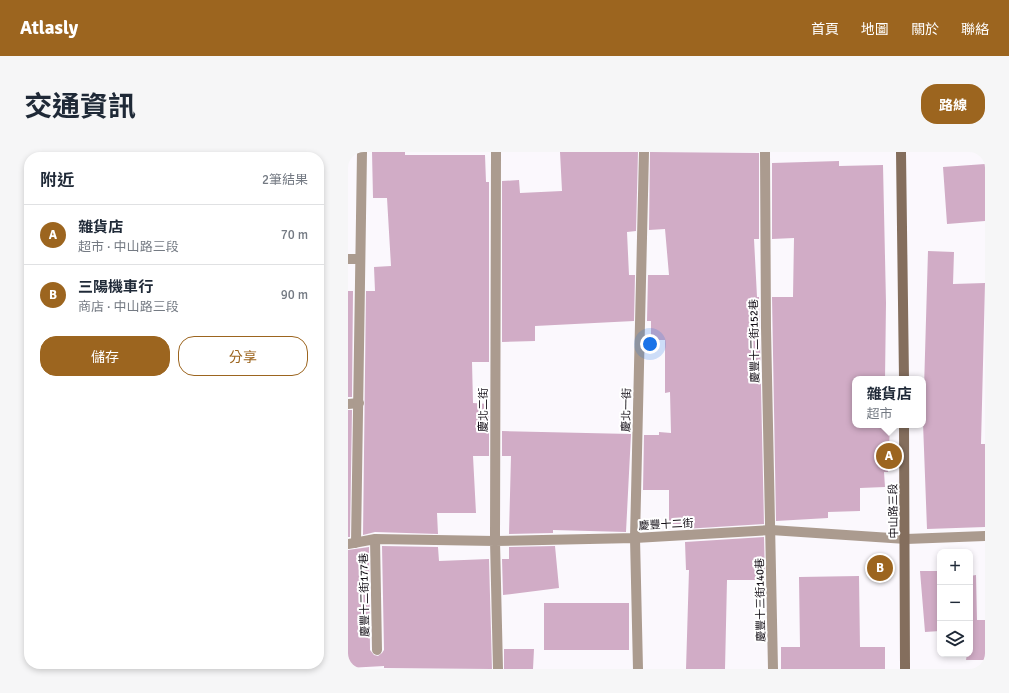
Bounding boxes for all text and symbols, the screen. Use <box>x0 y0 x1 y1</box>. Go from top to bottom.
text: Atlasly <box>20 16 78 40</box>
text: 首頁 <box>811 21 839 38</box>
text: 地圖 <box>861 21 889 38</box>
text: 關於 <box>911 21 939 38</box>
text: 聯絡 <box>961 21 989 38</box>
button: 路線 <box>921 84 985 124</box>
text: 交通資訊 <box>24 90 136 124</box>
text: 附近 <box>40 170 74 191</box>
text: 2筆結果 <box>262 172 308 188</box>
text: 雜貨店 <box>78 218 123 236</box>
text: A <box>49 227 57 243</box>
text: 70 m <box>281 227 308 243</box>
text: 超市 · 中山路三段 <box>78 239 179 255</box>
text: 三陽機車行 <box>78 278 153 296</box>
text: B <box>49 287 57 303</box>
text: 90 m <box>281 287 308 303</box>
text: 商店 · 中山路三段 <box>78 299 179 315</box>
street label: 慶豐十二街152巷 <box>747 299 762 383</box>
your location <box>640 334 660 354</box>
button: 儲存 <box>40 336 170 376</box>
button: 分享 <box>178 336 308 376</box>
popup <box>852 376 926 428</box>
text: 雜貨店 <box>866 385 912 403</box>
street label: 慶北二街 <box>477 388 490 432</box>
street label: 慶北一街 <box>620 388 633 432</box>
text: 超市 <box>866 406 893 422</box>
pin: A <box>876 441 902 471</box>
street label: 中山路三段 <box>887 483 900 539</box>
street label: 慶豐十二街 <box>638 517 694 532</box>
map controls <box>937 549 973 657</box>
button: + <box>937 549 973 585</box>
street label: 慶豐十二街177巷 <box>357 553 372 637</box>
pin: B <box>867 553 893 583</box>
street label: 慶豐十三街140巷 <box>753 558 768 642</box>
button: − <box>937 585 973 621</box>
button: layers <box>937 621 973 657</box>

